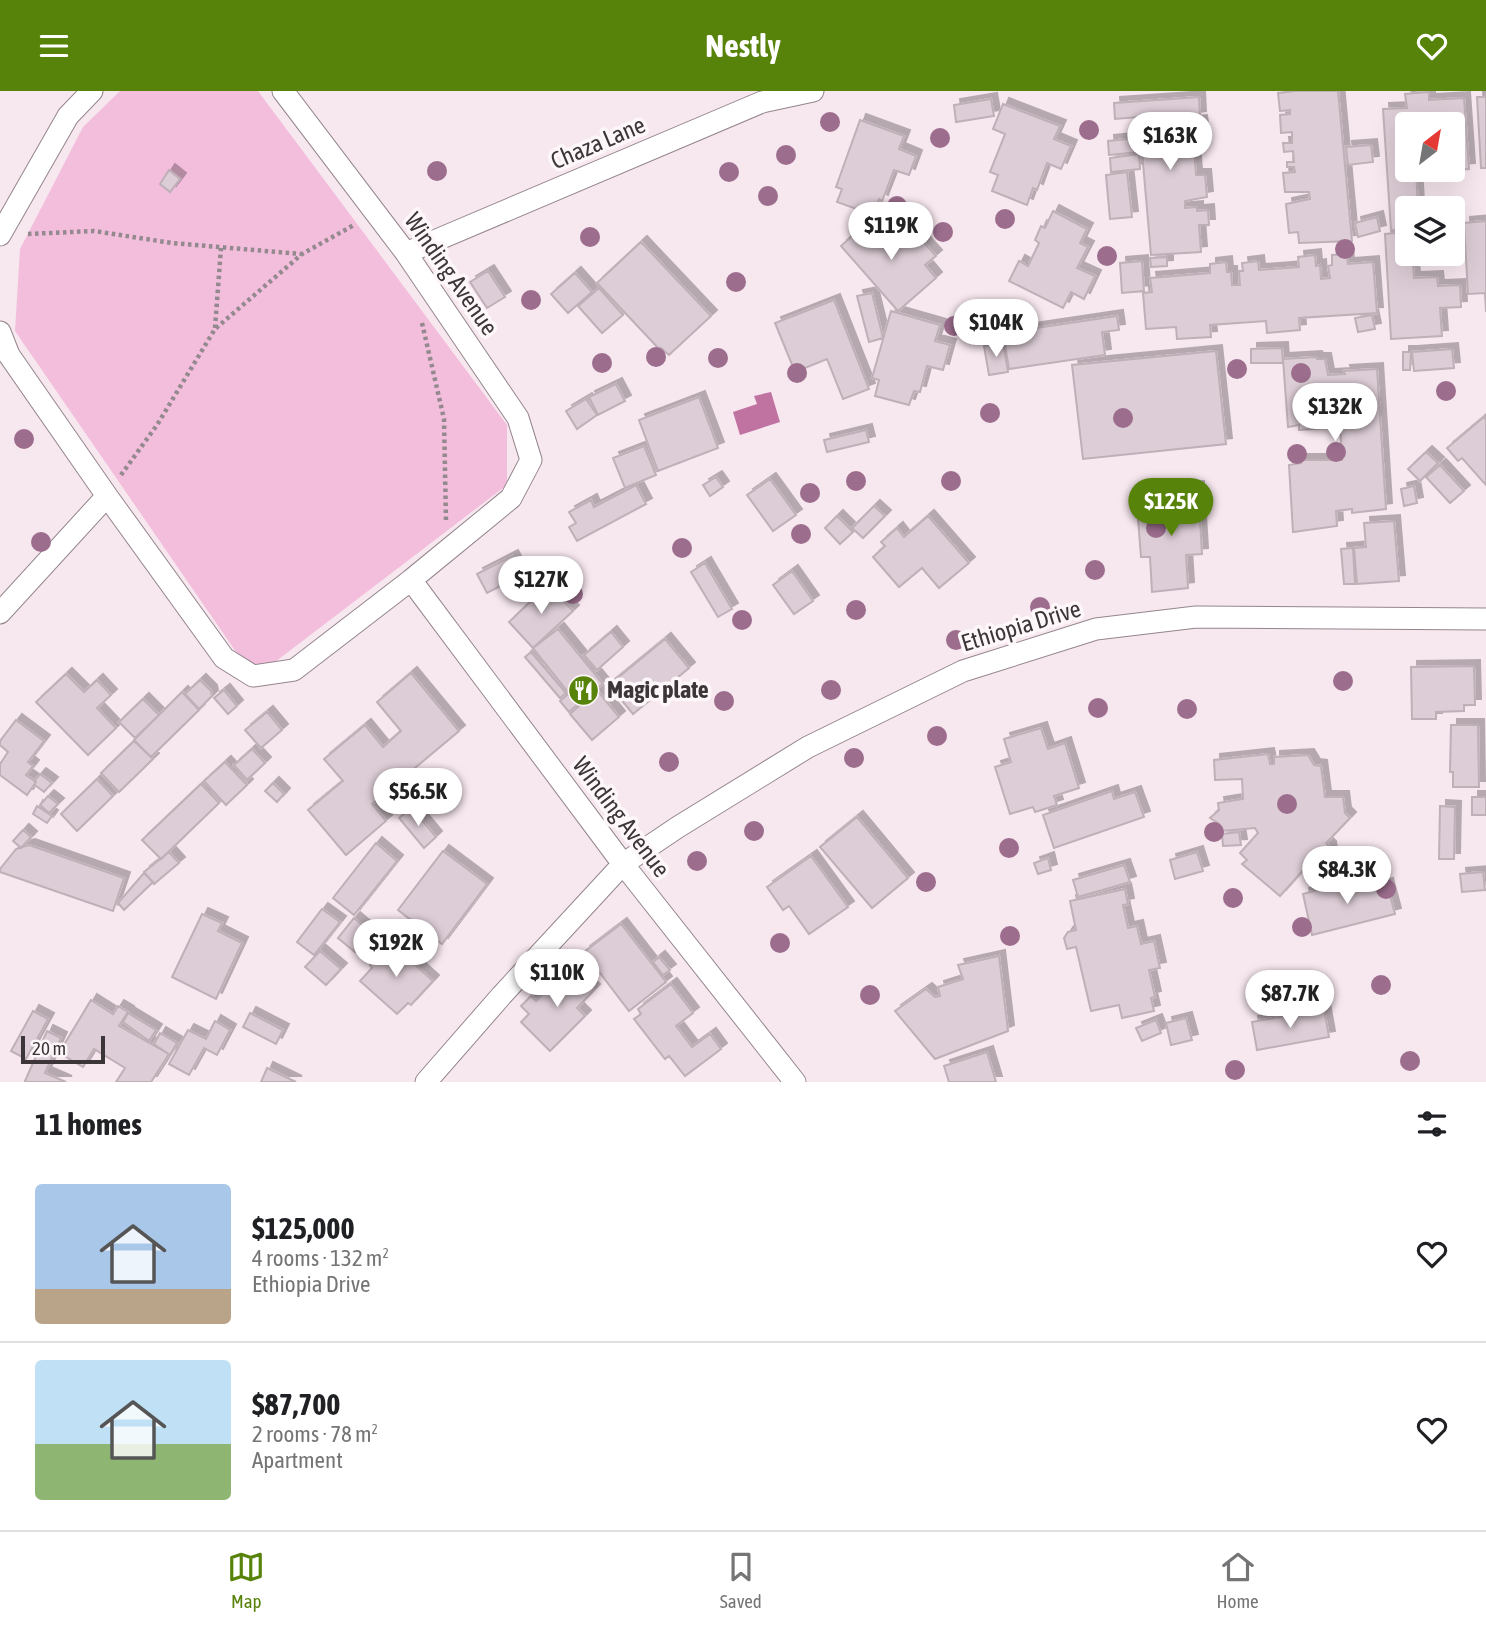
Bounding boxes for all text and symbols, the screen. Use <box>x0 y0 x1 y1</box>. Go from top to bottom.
icon: menu <box>35 27 73 65</box>
text: Nestly <box>705 27 781 64</box>
icon: heart <box>1413 27 1451 65</box>
street label: Chaza Lane <box>547 111 649 174</box>
north arrow <box>1395 112 1465 182</box>
map controls <box>1395 112 1465 266</box>
pin: $163K <box>1121 113 1219 172</box>
text: $163K <box>1143 122 1197 148</box>
button: layers <box>1395 196 1465 266</box>
pin: $119K <box>842 202 940 262</box>
street label: Winding Avenue <box>399 207 504 340</box>
text: $119K <box>864 212 918 238</box>
pin: $104K <box>947 299 1045 359</box>
text: $104K <box>969 309 1023 335</box>
pin: $132K <box>1286 383 1384 443</box>
text: $132K <box>1308 393 1362 419</box>
pin: $125K <box>1122 479 1220 538</box>
text: $125K <box>1144 488 1198 514</box>
pin: $127K <box>492 557 590 616</box>
text: $127K <box>514 566 568 592</box>
street label: Ethiopia Drive <box>958 595 1084 656</box>
restaurant icon: Magic plate <box>567 673 601 707</box>
place label: Magic plate <box>607 676 709 703</box>
street label: Winding Avenue <box>568 751 675 882</box>
pin: $56.5K <box>361 769 475 828</box>
text: $56.5K <box>389 778 447 804</box>
pin: $84.3K <box>1290 847 1404 906</box>
text: $84.3K <box>1318 856 1376 882</box>
pin: $192K <box>347 919 445 979</box>
text: $192K <box>369 929 423 955</box>
pin: $110K <box>508 949 606 1009</box>
text: $110K <box>530 959 584 985</box>
pin: $87.7K <box>1233 971 1347 1030</box>
text: $87.7K <box>1261 980 1319 1006</box>
scale bar <box>21 1033 105 1065</box>
text: 20 m <box>32 1037 66 1059</box>
icon: filters <box>1413 1105 1451 1143</box>
text: 11 homes <box>35 1107 142 1141</box>
text: $125,000 <box>252 1211 355 1245</box>
icon: home <box>91 1212 175 1296</box>
icon: heart <box>1413 1235 1451 1273</box>
text: 4 rooms · 132 m² <box>252 1245 389 1271</box>
text: Ethiopia Drive <box>252 1271 370 1297</box>
text: $87,700 <box>252 1387 340 1421</box>
icon: home <box>91 1388 175 1472</box>
icon: heart <box>1413 1411 1451 1449</box>
text: 2 rooms · 78 m² <box>252 1421 378 1447</box>
text: Apartment <box>252 1447 343 1473</box>
tab: Map <box>227 1548 265 1612</box>
tab: Saved <box>720 1548 762 1612</box>
tab: Home <box>1216 1548 1259 1612</box>

